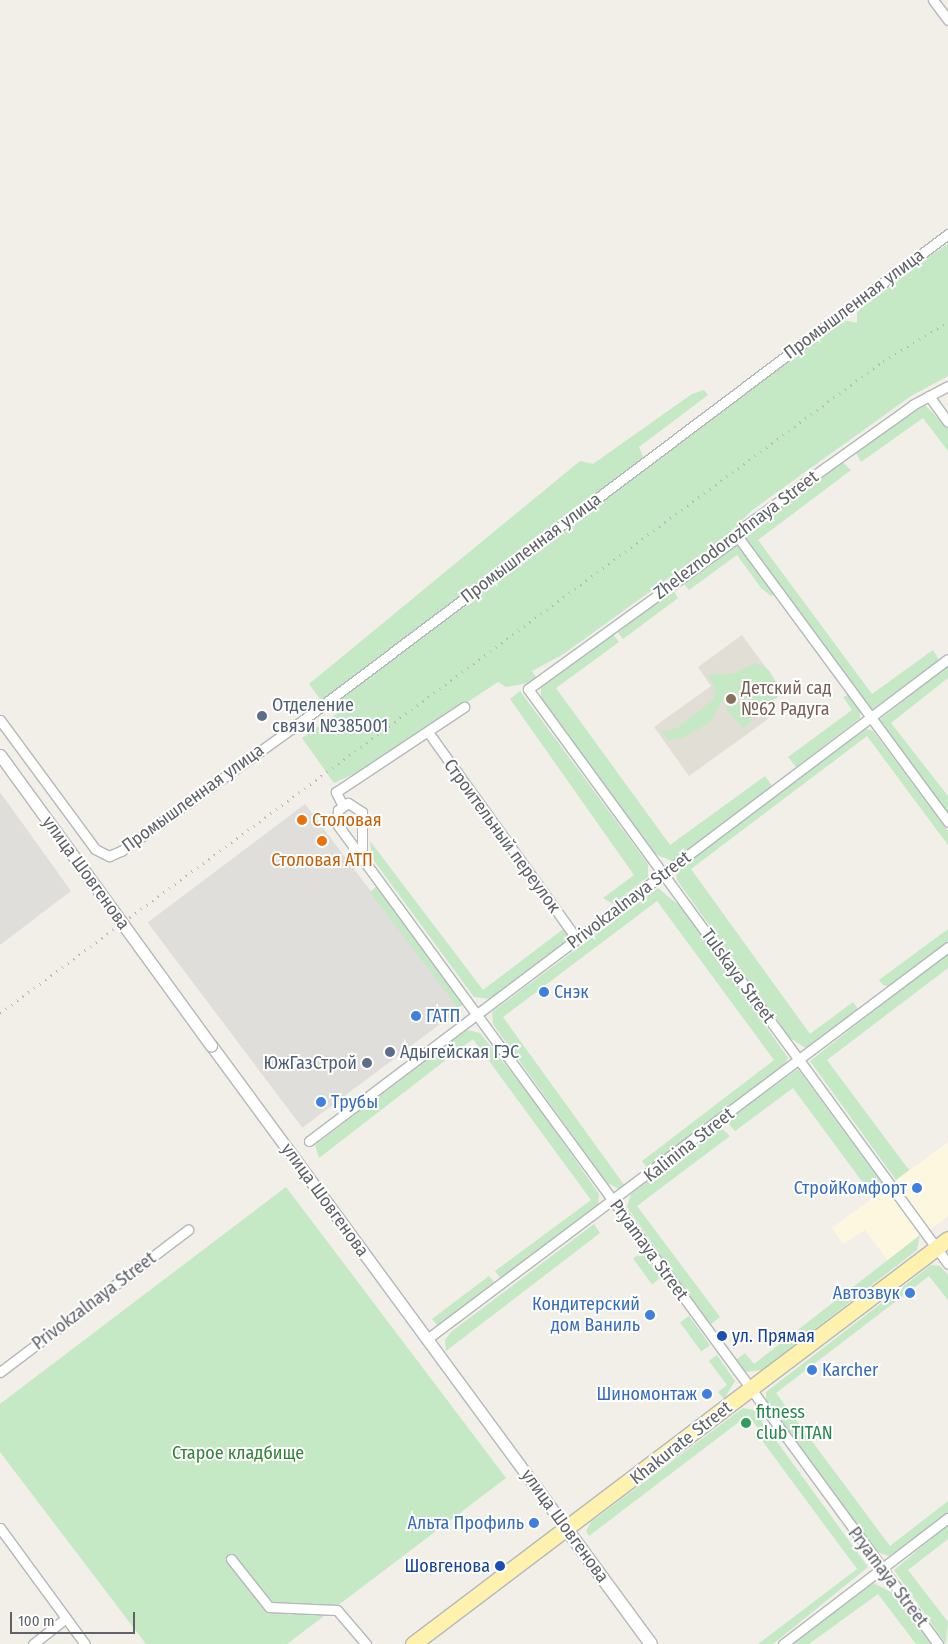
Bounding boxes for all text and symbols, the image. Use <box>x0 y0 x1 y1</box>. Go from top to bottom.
street label: Промышленная улица <box>780 244 928 364</box>
street label: Zheleznodorozhnaya Street <box>650 466 822 604</box>
street label: Промышленная улица <box>457 488 605 608</box>
place label: Детский сад №62 Радуга <box>741 678 831 721</box>
marker: Детский сад №62 Радуга <box>725 693 737 705</box>
place label: Отделение связи №385001 <box>272 695 388 738</box>
marker: Отделение связи №385001 <box>256 710 268 722</box>
street label: Промышленная улица <box>118 739 268 857</box>
street label: Строительный переулок <box>439 755 565 917</box>
place label: Столовая <box>312 809 382 831</box>
street label: улица Шовгенова <box>38 812 134 934</box>
marker: Столовая <box>296 814 308 826</box>
marker: Столовая АТП <box>316 835 328 847</box>
street label: Privokzalnaya Street <box>563 847 695 953</box>
place label: Столовая АТП <box>271 849 373 871</box>
street label: Tulskaya Street <box>697 925 779 1027</box>
place label: Снэк <box>554 981 589 1003</box>
marker: Снэк <box>538 986 550 998</box>
place label: ГАТП <box>426 1005 460 1027</box>
marker: ГАТП <box>410 1010 422 1022</box>
place label: Адыгейская ГЭС <box>400 1041 519 1063</box>
marker: Адыгейская ГЭС <box>384 1046 396 1058</box>
place label: ЮжГазСтрой <box>263 1052 357 1074</box>
marker: ЮжГазСтрой <box>361 1057 373 1069</box>
place label: Трубы <box>331 1091 378 1113</box>
marker: Трубы <box>315 1096 327 1108</box>
street label: Kalinina Street <box>640 1103 738 1187</box>
street label: улица Шовгенова <box>277 1139 373 1261</box>
place label: СтройКомфорт <box>794 1177 907 1199</box>
marker: СтройКомфорт <box>911 1182 923 1194</box>
street label: Pryamaya Street <box>605 1195 693 1305</box>
street label: Privokzalnaya Street <box>28 1248 160 1354</box>
place label: Автозвук <box>833 1282 900 1304</box>
marker: Автозвук <box>904 1287 916 1299</box>
place label: Кондитерский дом Ваниль <box>532 1294 640 1336</box>
marker: Кондитерский дом Ваниль <box>644 1309 656 1321</box>
place label: ул. Прямая <box>732 1325 815 1347</box>
marker: ул. Прямая <box>716 1330 728 1342</box>
place label: Karcher <box>822 1359 878 1381</box>
marker: Karcher <box>806 1364 818 1376</box>
place label: Шиномонтаж <box>596 1383 697 1405</box>
marker: Шиномонтаж <box>701 1388 713 1400</box>
street label: Khakurate Street <box>626 1397 736 1489</box>
place label: fitness club TITAN <box>756 1402 833 1445</box>
marker: fitness club TITAN <box>740 1417 752 1429</box>
park label: Старое кладбище <box>172 1442 304 1464</box>
street label: улица Шовгенова <box>517 1465 613 1587</box>
place label: Альта Профиль <box>407 1512 524 1534</box>
marker: Альта Профиль <box>528 1517 540 1529</box>
street label: Pryamaya Street <box>843 1523 933 1631</box>
place label: Шовгенова <box>404 1555 490 1577</box>
marker: Шовгенова <box>494 1560 506 1572</box>
scale bar <box>12 1602 138 1634</box>
text: 100 m <box>18 1612 55 1630</box>

